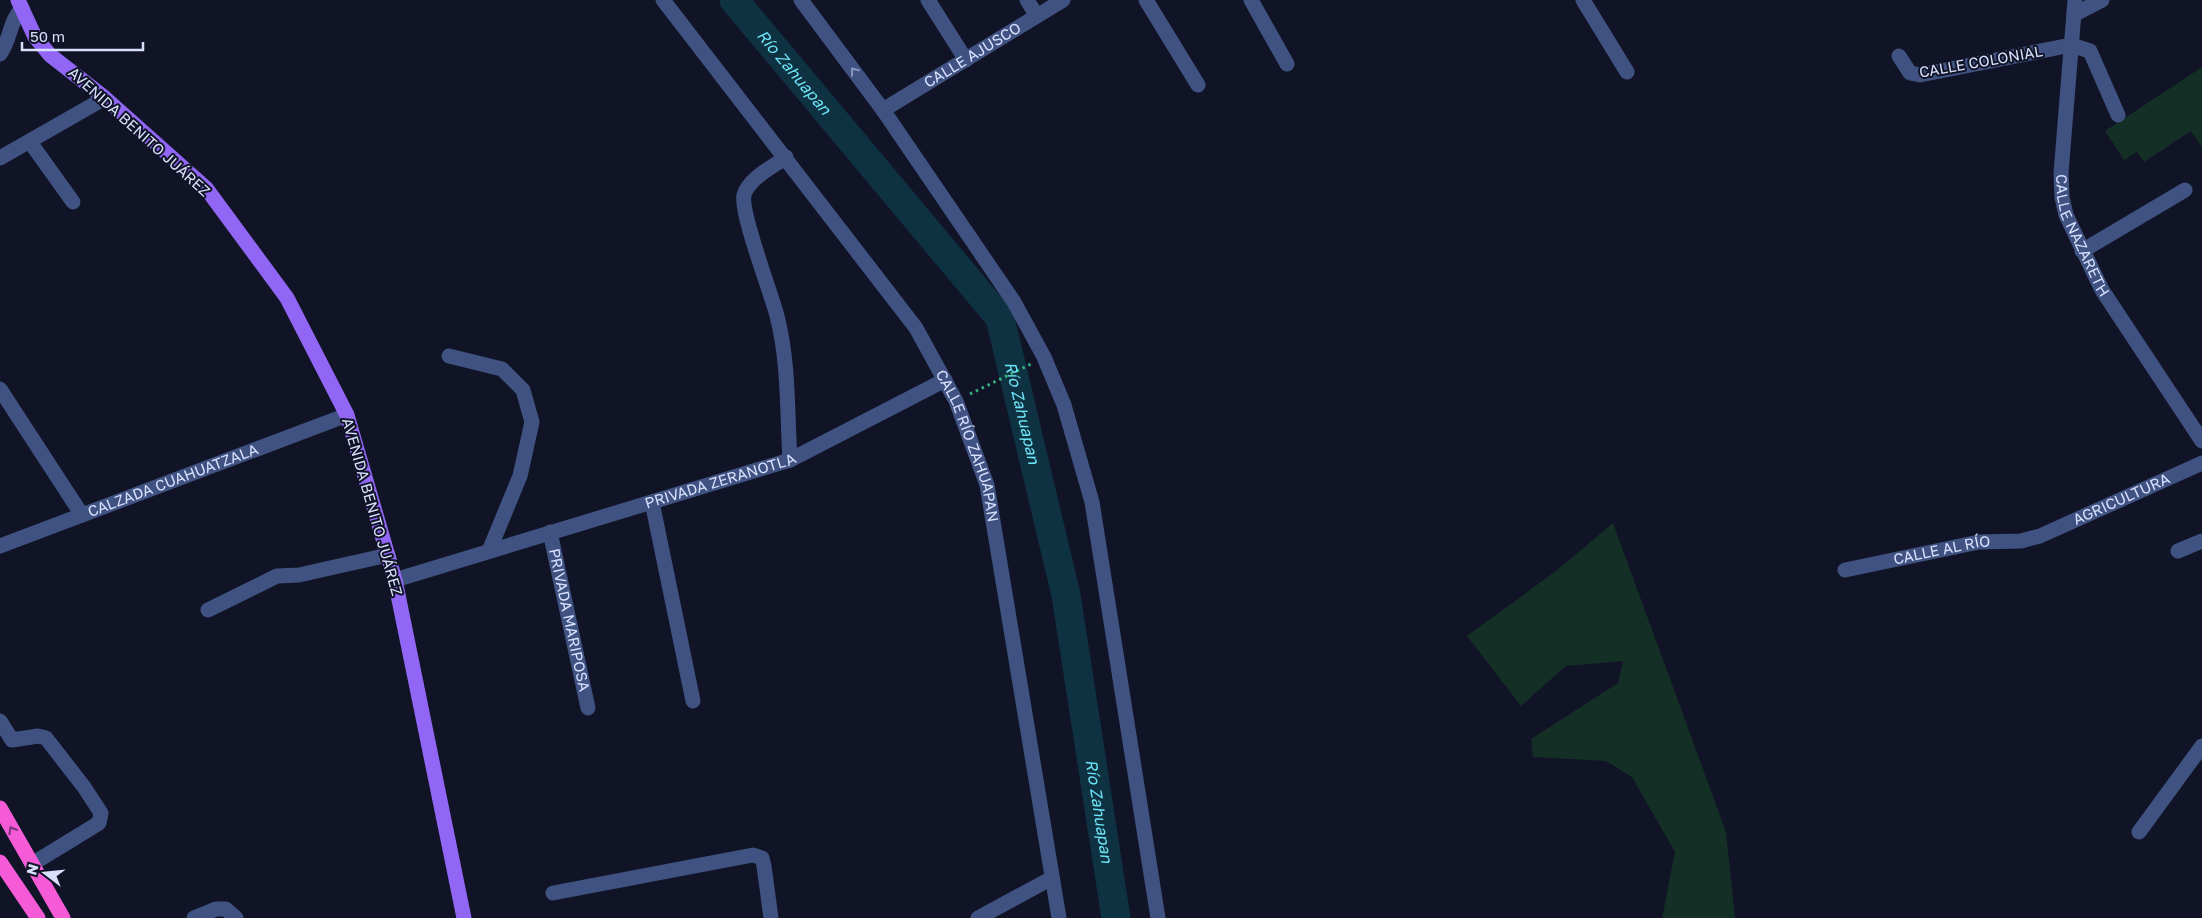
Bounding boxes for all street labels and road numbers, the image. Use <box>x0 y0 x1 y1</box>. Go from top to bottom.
street label: CALLE AJUSCO <box>920 18 1024 91</box>
street label: CALLE COLONIAL <box>1918 41 2044 81</box>
street label: AVENIDA BENITO JUÁREZ <box>65 63 214 200</box>
street label: CALLE NAZARETH <box>2053 174 2114 300</box>
street label: CALLE RÍO ZAHUAPAN <box>933 366 1003 523</box>
street label: AVENIDA BENITO JUÁREZ <box>339 416 407 598</box>
street label: CALZADA CUAHUATZALA <box>85 439 261 520</box>
street label: PRIVADA ZERANOTLA <box>642 449 799 512</box>
street label: AGRICULTURA <box>2070 469 2172 528</box>
street label: CALLE AL RÍO <box>1892 532 1991 568</box>
street label: PRIVADA MARIPOSA <box>546 547 594 693</box>

